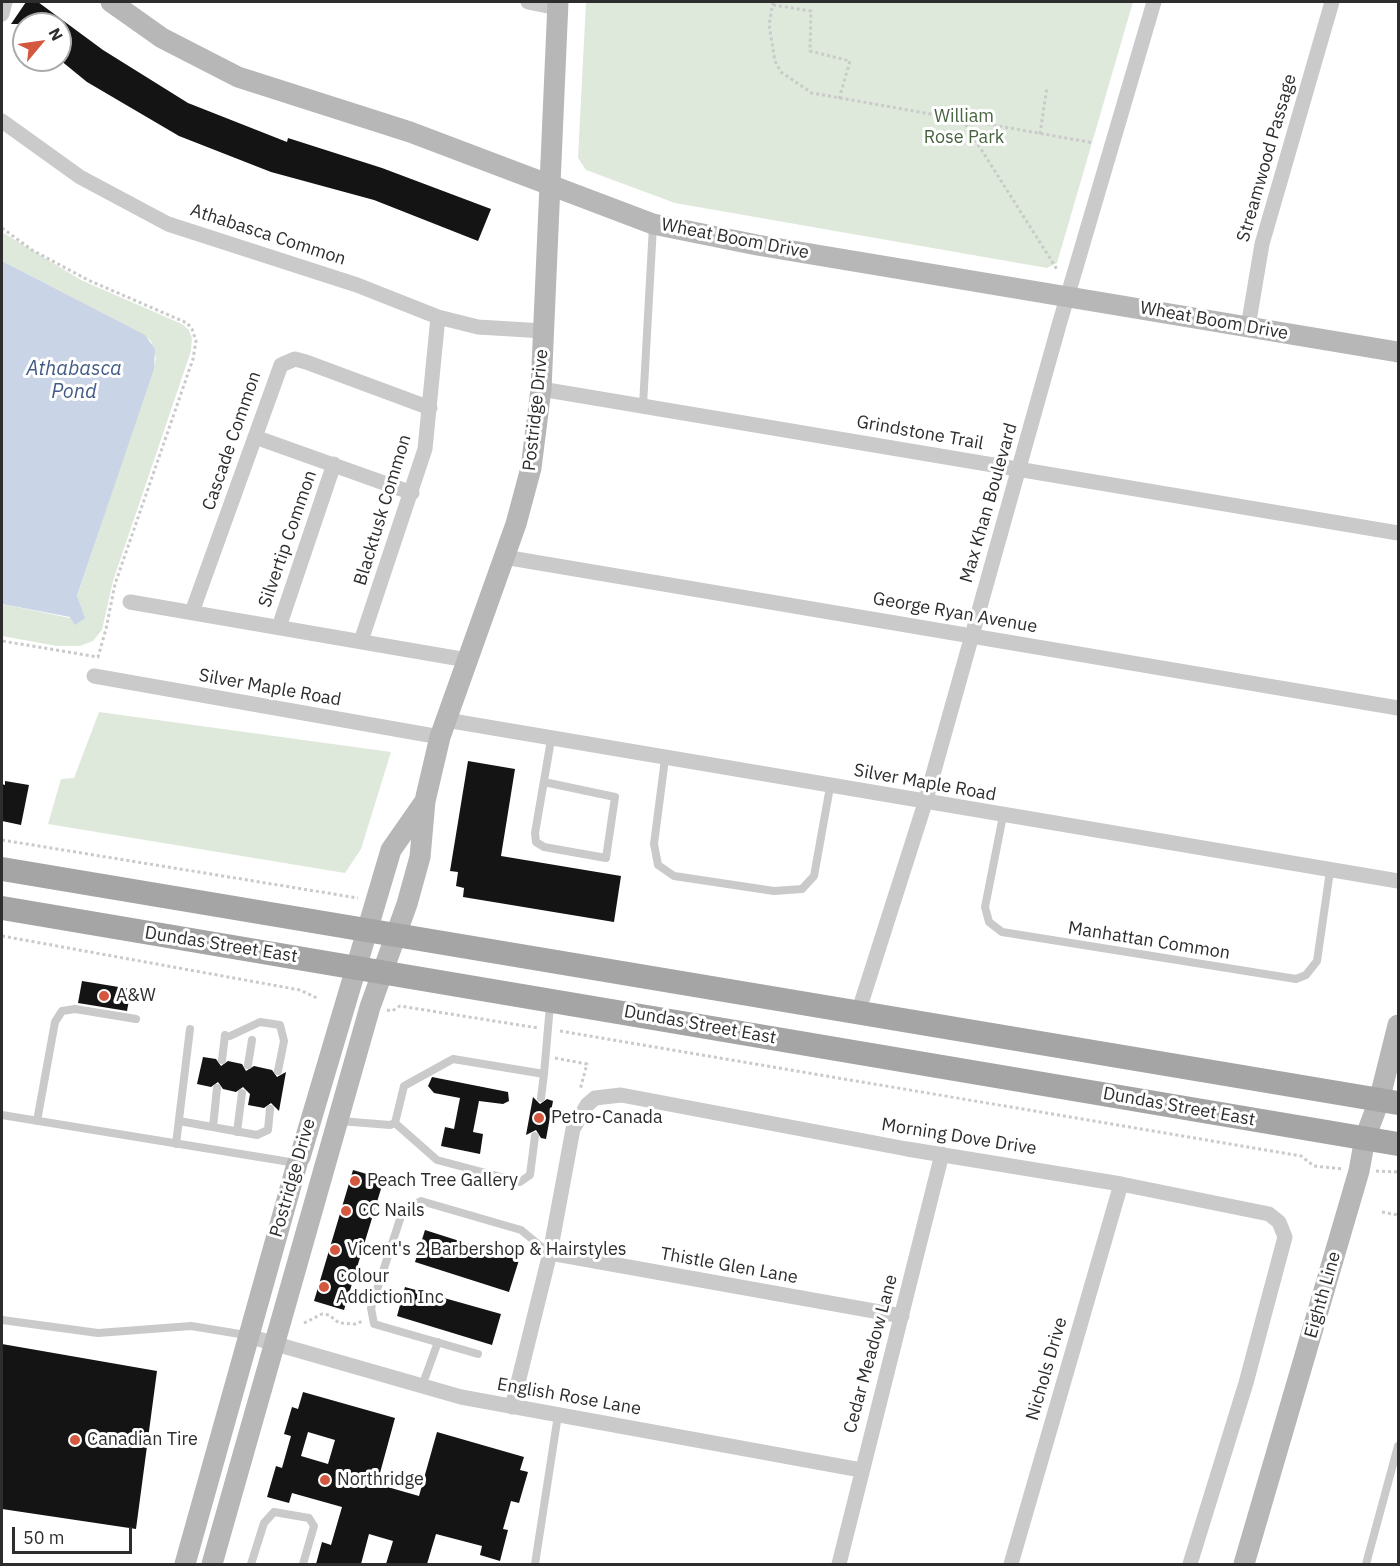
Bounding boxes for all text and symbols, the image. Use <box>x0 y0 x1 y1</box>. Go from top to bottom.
north arrow <box>12 12 72 72</box>
text: N <box>44 24 68 44</box>
street label: Streamwood Passage <box>1233 72 1301 244</box>
park label: William Rose Park <box>924 106 1004 148</box>
street label: Athabasca Common <box>187 200 349 270</box>
street label: Wheat Boom Drive <box>659 214 811 264</box>
street label: Wheat Boom Drive <box>1138 297 1290 345</box>
street label: Postridge Drive <box>519 348 553 472</box>
water label: Athabasca Pond <box>26 357 122 404</box>
street label: Cascade Common <box>198 369 266 513</box>
street label: Grindstone Trail <box>855 411 985 455</box>
street label: Max Khan Boulevard <box>956 421 1022 585</box>
street label: Blacktusk Common <box>350 432 416 588</box>
street label: Silvertip Common <box>254 468 322 610</box>
street label: George Ryan Avenue <box>871 588 1039 638</box>
street label: Silver Maple Road <box>197 665 343 711</box>
street label: Silver Maple Road <box>852 760 998 806</box>
street label: Manhattan Common <box>1066 918 1232 964</box>
street label: Dundas Street East <box>143 922 299 968</box>
place label: A&W <box>116 985 156 1007</box>
marker: A&W <box>97 989 111 1003</box>
street label: Dundas Street East <box>622 1001 778 1049</box>
street label: Dundas Street East <box>1101 1083 1257 1131</box>
place label: Petro-Canada <box>551 1107 663 1129</box>
marker: Petro-Canada <box>532 1111 546 1125</box>
street label: Morning Dove Drive <box>880 1114 1038 1160</box>
street label: Postridge Drive <box>266 1116 320 1240</box>
place label: Peach Tree Gallery <box>367 1170 518 1192</box>
marker: Peach Tree Gallery <box>348 1174 362 1188</box>
place label: CC Nails <box>358 1200 425 1222</box>
marker: CC Nails <box>339 1204 353 1218</box>
place label: Vicent's 2 Barbershop & Hairstyles <box>347 1239 627 1261</box>
marker: Vicent's 2 Barbershop & Hairstyles <box>328 1243 342 1257</box>
street label: Thistle Glen Lane <box>658 1243 800 1289</box>
street label: Eighth Line <box>1300 1249 1346 1341</box>
place label: Colour Addiction Inc <box>336 1266 444 1308</box>
street label: Cedar Meadow Lane <box>839 1272 903 1436</box>
marker: Colour Addiction Inc <box>317 1280 331 1294</box>
street label: Nichols Drive <box>1022 1315 1072 1423</box>
street label: English Rose Lane <box>495 1374 643 1420</box>
place label: Canadian Tire <box>87 1429 198 1451</box>
marker: Canadian Tire <box>68 1433 82 1447</box>
place label: Northridge <box>337 1469 424 1491</box>
marker: Northridge <box>318 1473 332 1487</box>
scale bar <box>15 1515 135 1553</box>
text: 50 m <box>23 1526 65 1549</box>

